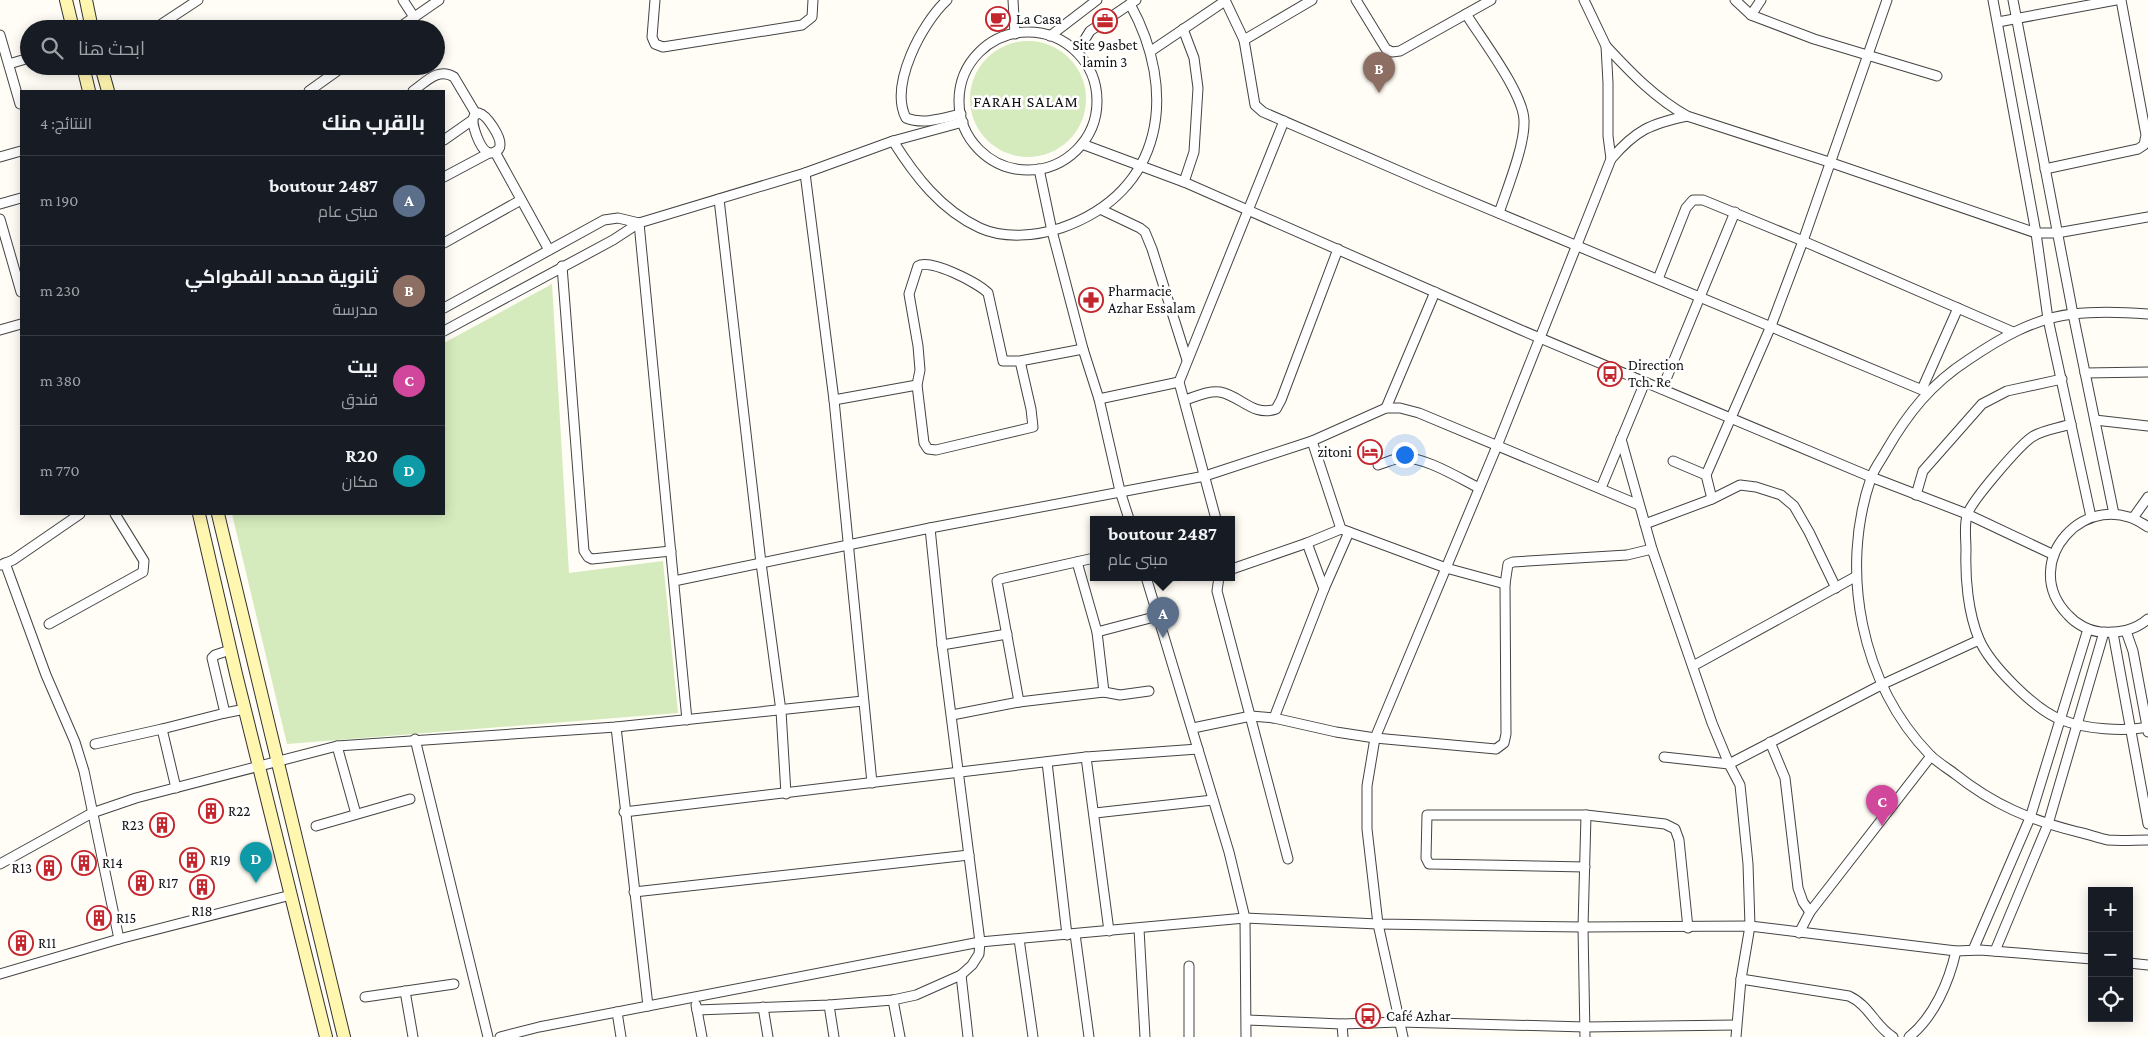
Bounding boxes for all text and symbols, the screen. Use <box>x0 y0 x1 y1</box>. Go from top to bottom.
cafe icon: La Casa <box>985 6 1011 32</box>
office icon: Site 9asbet lamin 3 <box>1092 8 1118 34</box>
place label: La Casa <box>1016 11 1062 27</box>
search box <box>20 20 445 75</box>
icon: search <box>38 34 66 62</box>
place label: Site 9asbet lamin 3 <box>1073 37 1138 70</box>
text: ابحث هنا <box>78 38 145 59</box>
pin: B <box>1363 52 1395 93</box>
district label: FARAH SALAM <box>973 93 1079 110</box>
text: بالقرب منك <box>322 111 425 135</box>
text: النتائج: 4 <box>40 115 92 132</box>
text: boutour 2487 <box>269 175 378 196</box>
text: 190 m <box>40 192 78 209</box>
text: A <box>404 192 414 209</box>
text: مبنى عام <box>318 203 378 220</box>
text: ثانوية محمد الفطواكي <box>185 266 378 287</box>
text: 230 m <box>40 282 80 299</box>
text: B <box>404 282 414 299</box>
place label: Pharmacie Azhar Essalam <box>1108 283 1196 316</box>
pharmacy icon: Pharmacie Azhar Essalam <box>1078 287 1104 313</box>
text: مدرسة <box>332 301 378 318</box>
text: بيت <box>347 356 378 377</box>
place label: Direction Tch. Re <box>1628 357 1684 390</box>
bus stop icon: Direction Tch. Re <box>1597 361 1623 387</box>
text: 380 m <box>40 372 81 389</box>
text: C <box>404 372 414 389</box>
text: فندق <box>341 391 378 408</box>
hotel icon: zitoni <box>1357 439 1383 465</box>
your location <box>1392 442 1418 468</box>
place label: zitoni <box>1317 444 1352 460</box>
text: R20 <box>345 445 378 466</box>
text: 770 m <box>40 462 79 479</box>
text: D <box>403 462 415 479</box>
text: مكان <box>342 473 378 490</box>
popup <box>1090 516 1235 581</box>
text: boutour 2487 <box>1108 523 1217 544</box>
text: مبنى عام <box>1108 551 1168 568</box>
pin: A <box>1147 597 1179 638</box>
pin: C <box>1866 785 1898 826</box>
building icon: R22 <box>198 798 224 824</box>
place label: R22 <box>228 803 250 819</box>
building icon: R23 <box>149 812 175 838</box>
place label: R23 <box>122 817 144 833</box>
pin: D <box>240 842 272 883</box>
building icon: R19 <box>179 847 205 873</box>
building icon: R14 <box>71 850 97 876</box>
place label: R19 <box>210 852 231 868</box>
building icon: R13 <box>36 855 62 881</box>
place label: R14 <box>102 855 123 871</box>
place label: R13 <box>12 860 32 876</box>
building icon: R17 <box>128 870 154 896</box>
building icon: R18 <box>189 874 215 900</box>
place label: R17 <box>158 875 178 891</box>
map controls <box>2088 887 2133 1022</box>
button: + <box>2088 887 2133 932</box>
place label: R18 <box>191 903 213 919</box>
building icon: R15 <box>86 905 112 931</box>
place label: R15 <box>116 910 136 926</box>
building icon: R11 <box>8 930 34 956</box>
button: − <box>2088 932 2133 977</box>
place label: R11 <box>38 935 56 951</box>
button: locate <box>2088 977 2133 1022</box>
bus stop icon: Café Azhar <box>1355 1003 1381 1029</box>
place label: Café Azhar <box>1386 1008 1451 1024</box>

